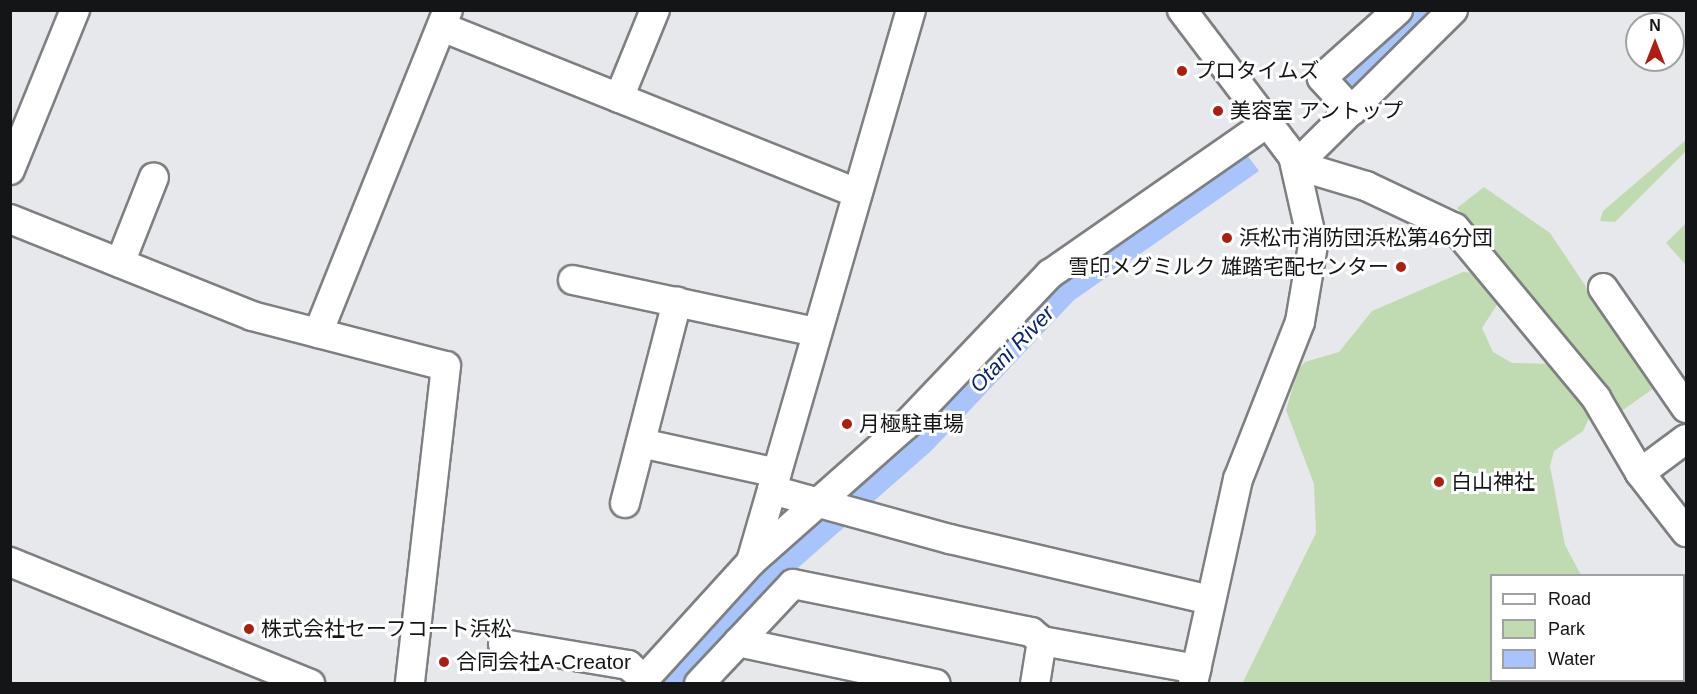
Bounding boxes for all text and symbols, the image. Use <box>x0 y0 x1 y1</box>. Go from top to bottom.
north arrow <box>1625 12 1685 72</box>
text: N <box>1649 17 1661 34</box>
place label: プロタイムズ <box>1194 58 1320 84</box>
marker: プロタイムズ <box>1175 64 1189 78</box>
place label: 美容室 アントップ <box>1230 98 1404 124</box>
marker: 美容室 アントップ <box>1211 104 1225 118</box>
place label: 浜松市消防団浜松第46分団 <box>1239 225 1493 251</box>
marker: 浜松市消防団浜松第46分団 <box>1220 231 1234 245</box>
place label: 雪印メグミルク 雄踏宅配センター <box>1068 254 1389 280</box>
marker: 雪印メグミルク 雄踏宅配センター <box>1394 260 1408 274</box>
water label: Otani River <box>964 300 1060 398</box>
place label: 月極駐車場 <box>859 411 964 437</box>
marker: 月極駐車場 <box>840 417 854 431</box>
place label: 白山神社 <box>1451 469 1535 495</box>
marker: 白山神社 <box>1432 475 1446 489</box>
legend <box>1490 574 1685 682</box>
text: Road <box>1548 589 1591 609</box>
place label: 株式会社セーフコート浜松 <box>261 616 513 642</box>
text: Park <box>1548 619 1585 639</box>
marker: 株式会社セーフコート浜松 <box>242 622 256 636</box>
place label: 合同会社A-Creator <box>456 649 631 675</box>
text: Water <box>1548 649 1595 669</box>
marker: 合同会社A-Creator <box>437 655 451 669</box>

